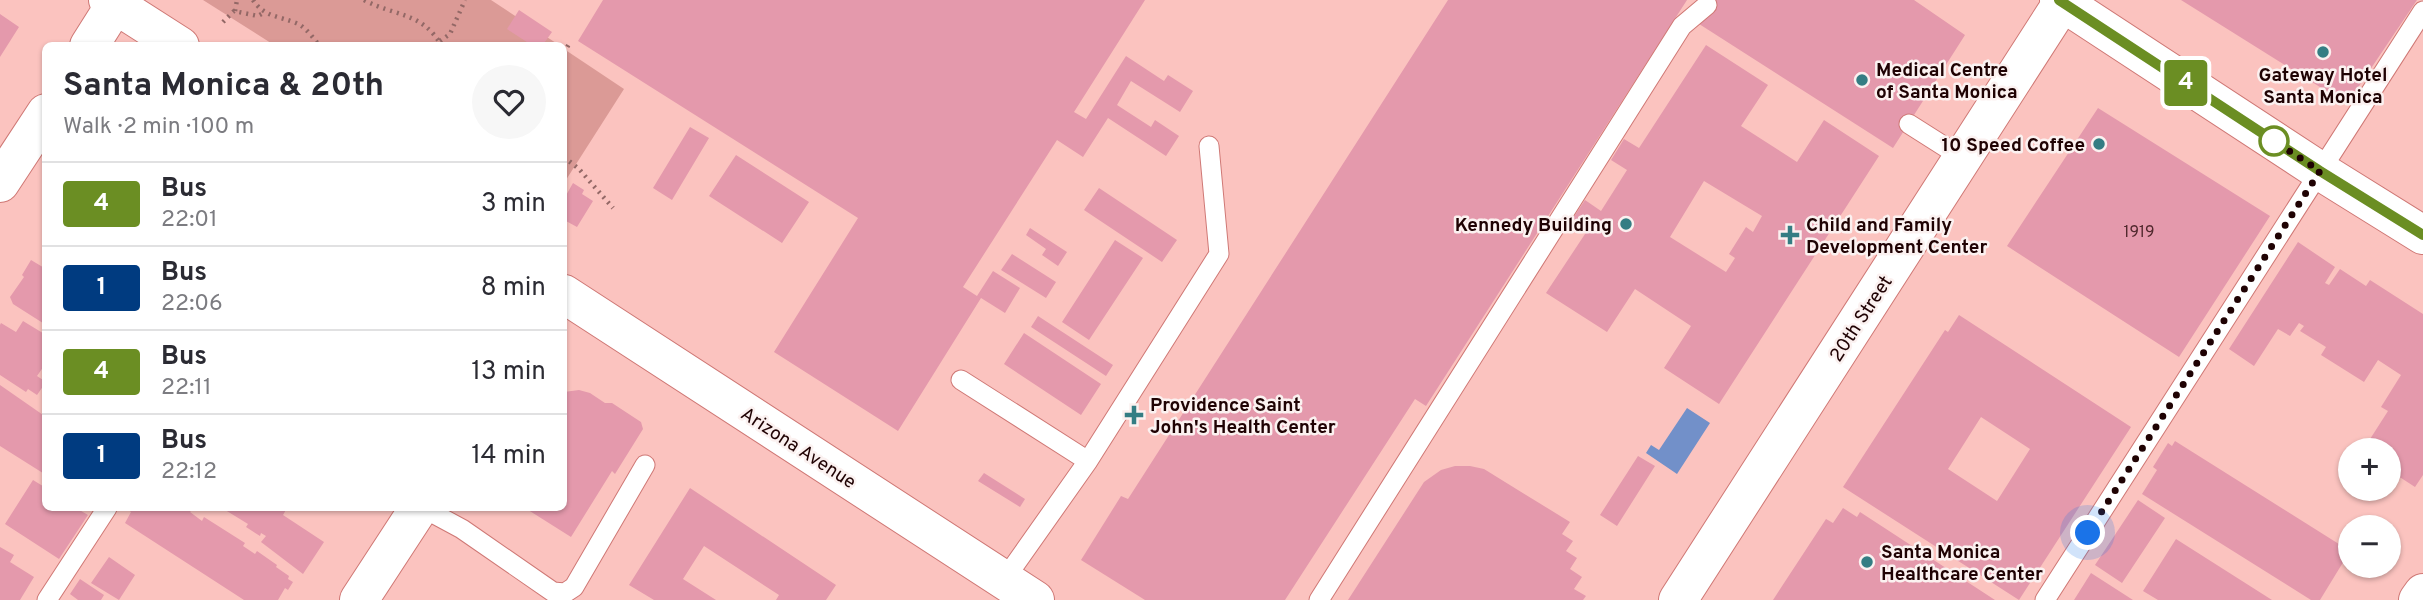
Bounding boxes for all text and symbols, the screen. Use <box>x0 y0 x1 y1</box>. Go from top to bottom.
marker: Gateway Hotel Santa Monica <box>2315 44 2331 60</box>
place label: Medical Centre of Santa Monica <box>1876 59 2018 105</box>
line badge: 4 <box>2163 60 2209 106</box>
place label: Gateway Hotel Santa Monica <box>2259 64 2387 110</box>
button: heart <box>472 65 546 139</box>
text: Santa Monica & 20th <box>63 66 384 108</box>
text: 4 <box>2178 68 2194 98</box>
marker: Medical Centre of Santa Monica <box>1854 72 1870 88</box>
text: Walk · 2 min · 100 m <box>63 113 254 142</box>
unlabelled marker <box>2259 126 2289 156</box>
place label: 10 Speed Coffee <box>1941 134 2085 158</box>
marker: 10 Speed Coffee <box>2091 136 2107 152</box>
text: Bus <box>161 173 207 206</box>
text: 3 min <box>481 188 546 221</box>
text: 4 <box>94 189 109 219</box>
text: 22:01 <box>161 206 218 235</box>
place label: Kennedy Building <box>1455 214 1612 238</box>
place label: Child and Family Development Center <box>1806 214 1988 260</box>
marker: Kennedy Building <box>1618 216 1634 232</box>
house number: 1919 <box>2123 223 2155 243</box>
marker: Child and Family Development Center <box>1780 225 1800 245</box>
text: Bus <box>161 257 207 290</box>
street label: 20th Street <box>1825 271 1898 367</box>
text: 8 min <box>481 272 546 305</box>
text: 1 <box>97 273 106 303</box>
text: 22:06 <box>161 290 223 319</box>
text: Bus <box>161 341 207 374</box>
text: 13 min <box>471 356 546 389</box>
text: 4 <box>94 357 109 387</box>
text: 22:11 <box>161 374 212 403</box>
place label: Providence Saint John's Health Center <box>1150 394 1336 440</box>
street label: Arizona Avenue <box>736 402 860 495</box>
marker: Providence Saint John's Health Center <box>1124 405 1144 425</box>
text: Bus <box>161 425 207 458</box>
map controls <box>2338 438 2401 578</box>
button: + <box>2338 438 2401 501</box>
text: 14 min <box>471 440 546 473</box>
text: 1 <box>97 441 106 471</box>
text: 22:12 <box>161 458 217 487</box>
your location <box>2070 515 2105 550</box>
button: − <box>2338 515 2401 578</box>
place label: Santa Monica Healthcare Center <box>1881 541 2043 587</box>
marker: Santa Monica Healthcare Center <box>1859 554 1875 570</box>

